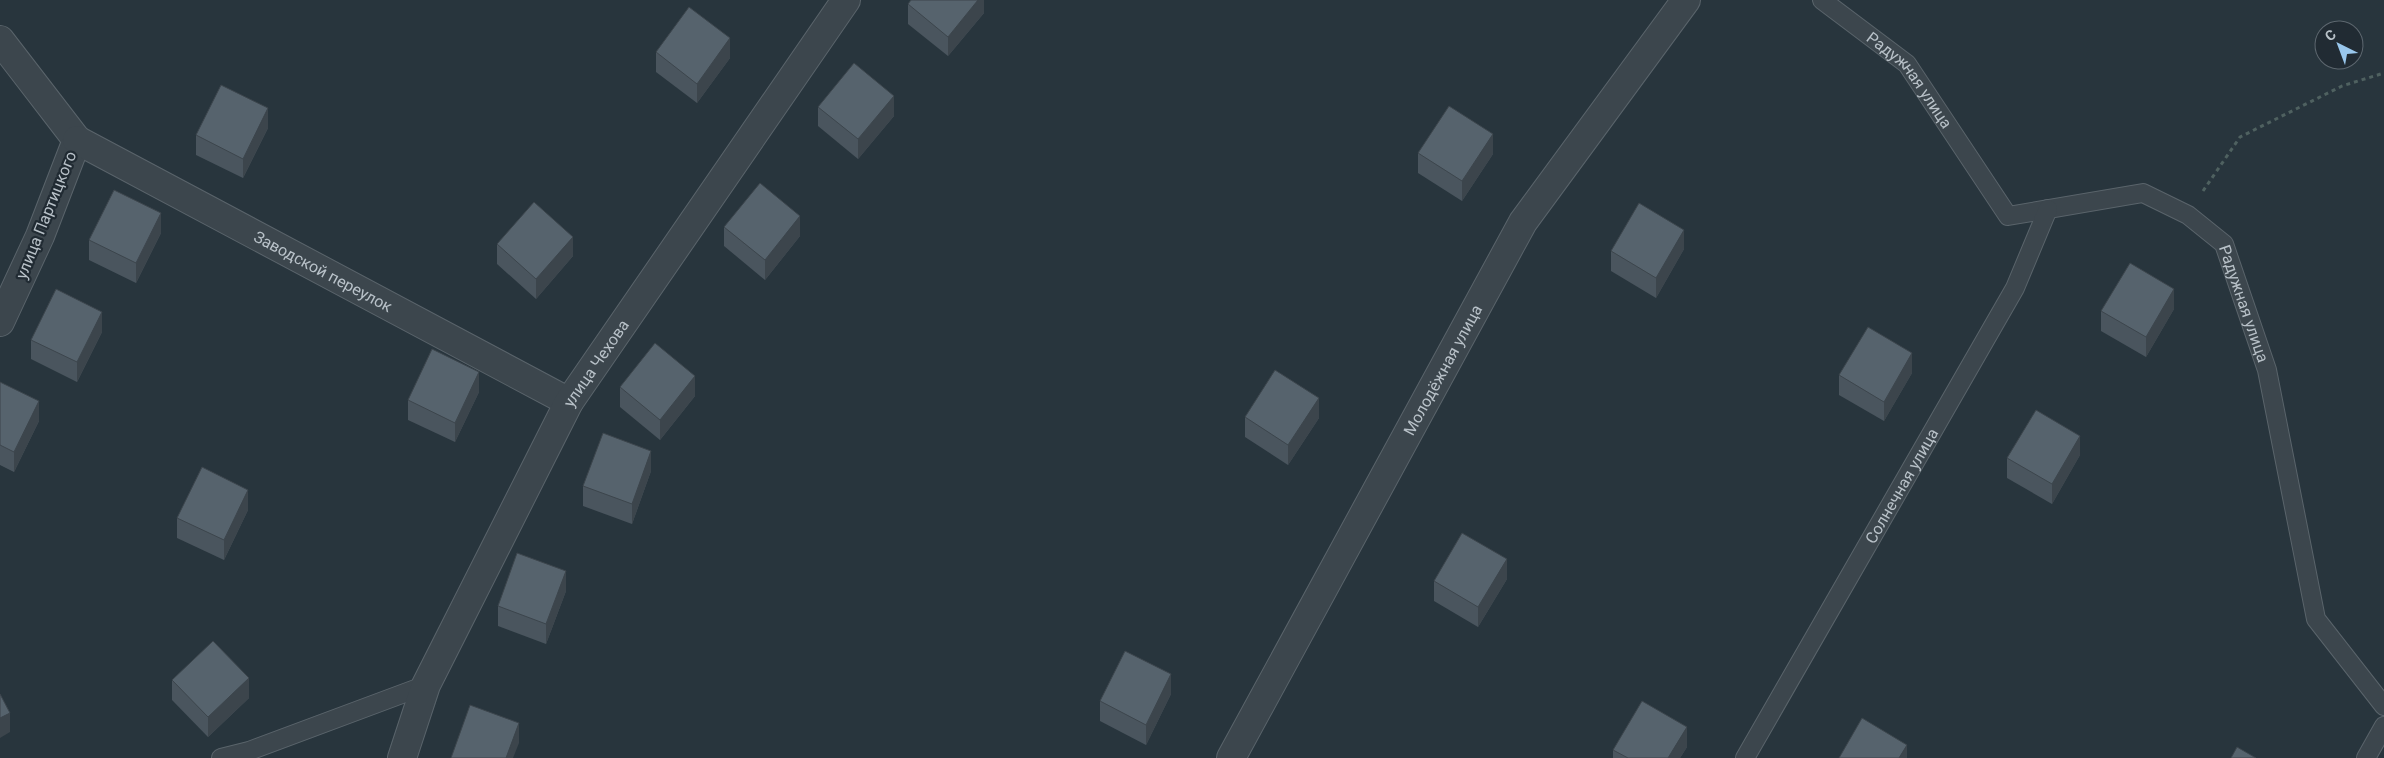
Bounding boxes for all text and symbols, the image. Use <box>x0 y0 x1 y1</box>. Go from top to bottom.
north arrow <box>2314 20 2364 70</box>
text: С <box>2322 26 2339 44</box>
street label: Радужная улица <box>1863 28 1956 132</box>
street label: улица Партицкого <box>12 148 80 282</box>
street label: Заводской переулок <box>251 227 396 316</box>
street label: Радужная улица <box>2215 242 2273 365</box>
street label: Молодёжная улица <box>1399 301 1486 438</box>
street label: улица Чехова <box>559 316 632 410</box>
street label: Солнечная улица <box>1861 425 1942 547</box>

